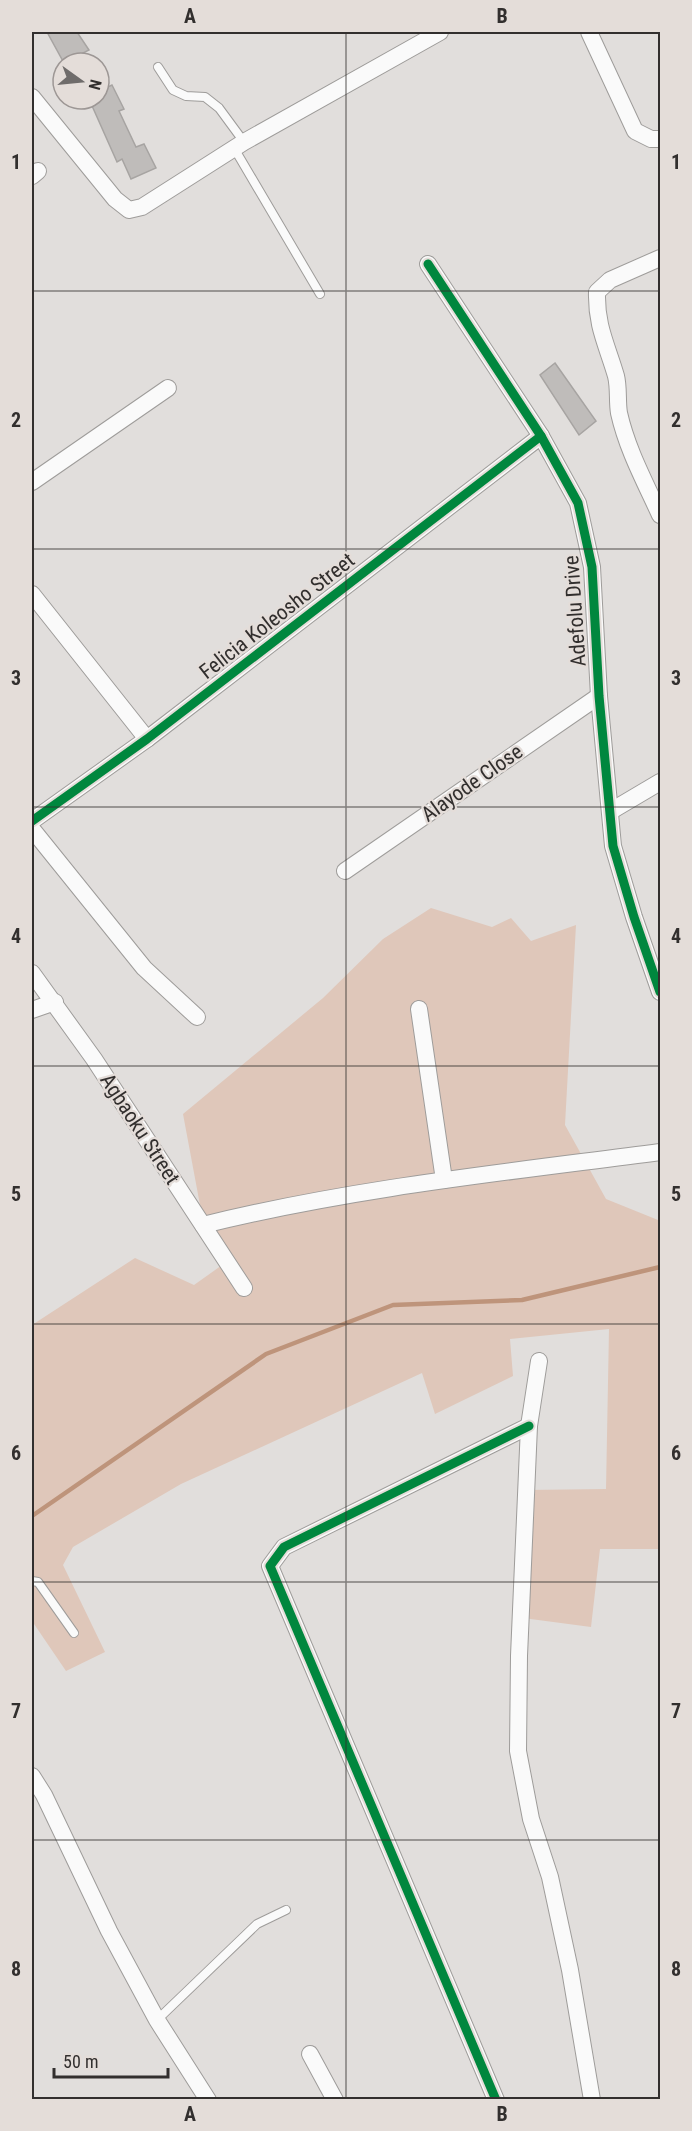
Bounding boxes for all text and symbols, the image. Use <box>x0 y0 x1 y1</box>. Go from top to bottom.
text: A <box>184 4 196 28</box>
text: B <box>496 4 508 28</box>
north arrow <box>51 51 111 111</box>
text: N <box>85 78 105 92</box>
text: 1 <box>11 150 21 174</box>
text: 1 <box>671 150 681 174</box>
text: 2 <box>11 408 21 432</box>
text: 2 <box>671 408 681 432</box>
street label: Felicia Koleosho Street <box>195 548 359 684</box>
street label: Adefolu Drive <box>559 555 591 667</box>
text: 3 <box>11 666 21 690</box>
text: 3 <box>671 666 681 690</box>
street label: Alayode Close <box>417 739 527 827</box>
text: 4 <box>11 924 21 948</box>
text: 4 <box>671 924 681 948</box>
street label: Agbaoku Street <box>95 1069 185 1189</box>
text: 5 <box>11 1182 21 1206</box>
text: 5 <box>671 1182 681 1206</box>
text: 6 <box>11 1441 21 1465</box>
text: 6 <box>671 1441 681 1465</box>
text: 7 <box>11 1699 21 1723</box>
text: 7 <box>671 1699 681 1723</box>
text: 8 <box>11 1957 21 1981</box>
text: 8 <box>671 1957 681 1981</box>
scale bar <box>54 2041 168 2079</box>
text: 50 m <box>63 2051 98 2072</box>
text: A <box>184 2102 196 2126</box>
text: B <box>496 2102 508 2126</box>

